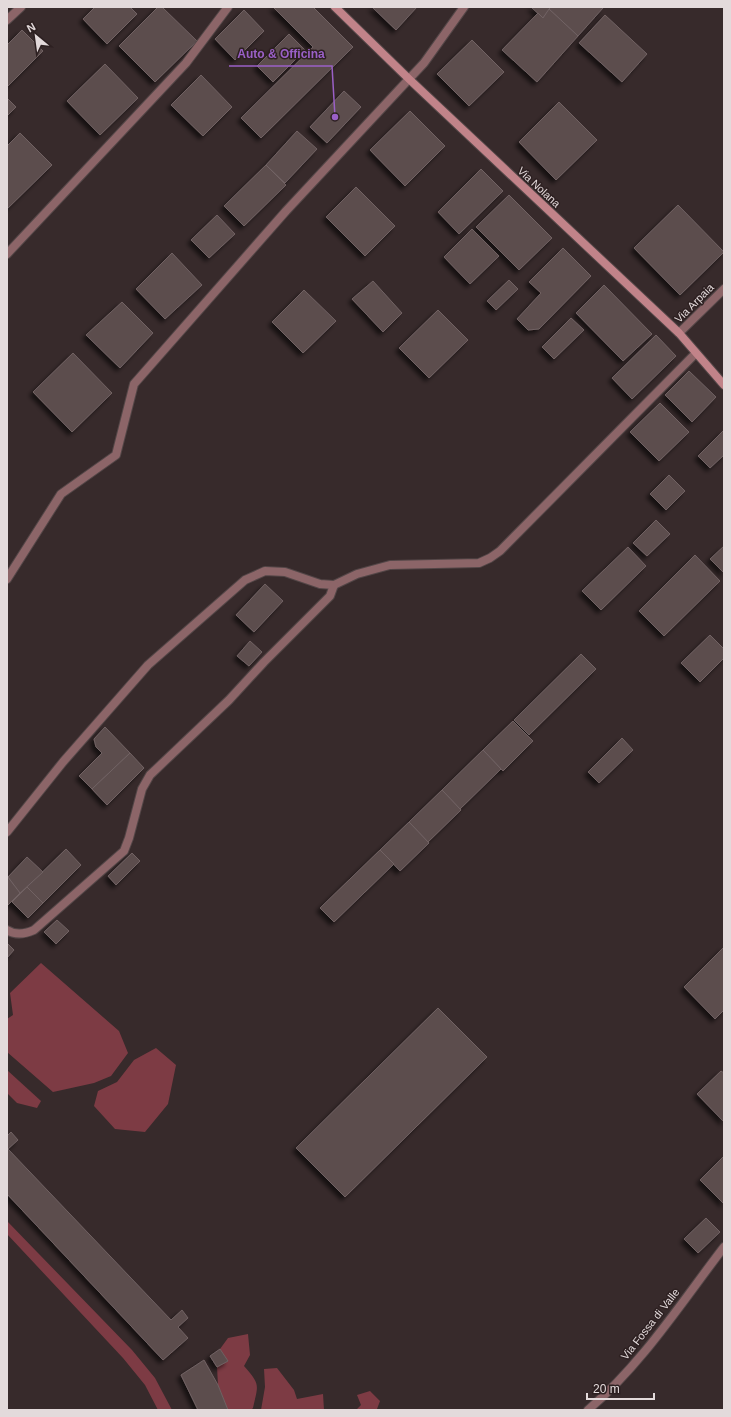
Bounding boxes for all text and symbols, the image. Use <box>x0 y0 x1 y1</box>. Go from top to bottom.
north arrow <box>16 16 56 56</box>
text: N <box>25 20 38 34</box>
callout: Auto & Officina <box>229 42 332 66</box>
text: Auto & Officina <box>237 47 325 61</box>
street label: Via Nolana <box>515 164 563 210</box>
street label: Via Arpaia <box>672 280 717 325</box>
street label: Via Fossa di Valle <box>618 1286 682 1362</box>
scale bar <box>587 1375 654 1401</box>
text: 20 m <box>593 1382 620 1396</box>

